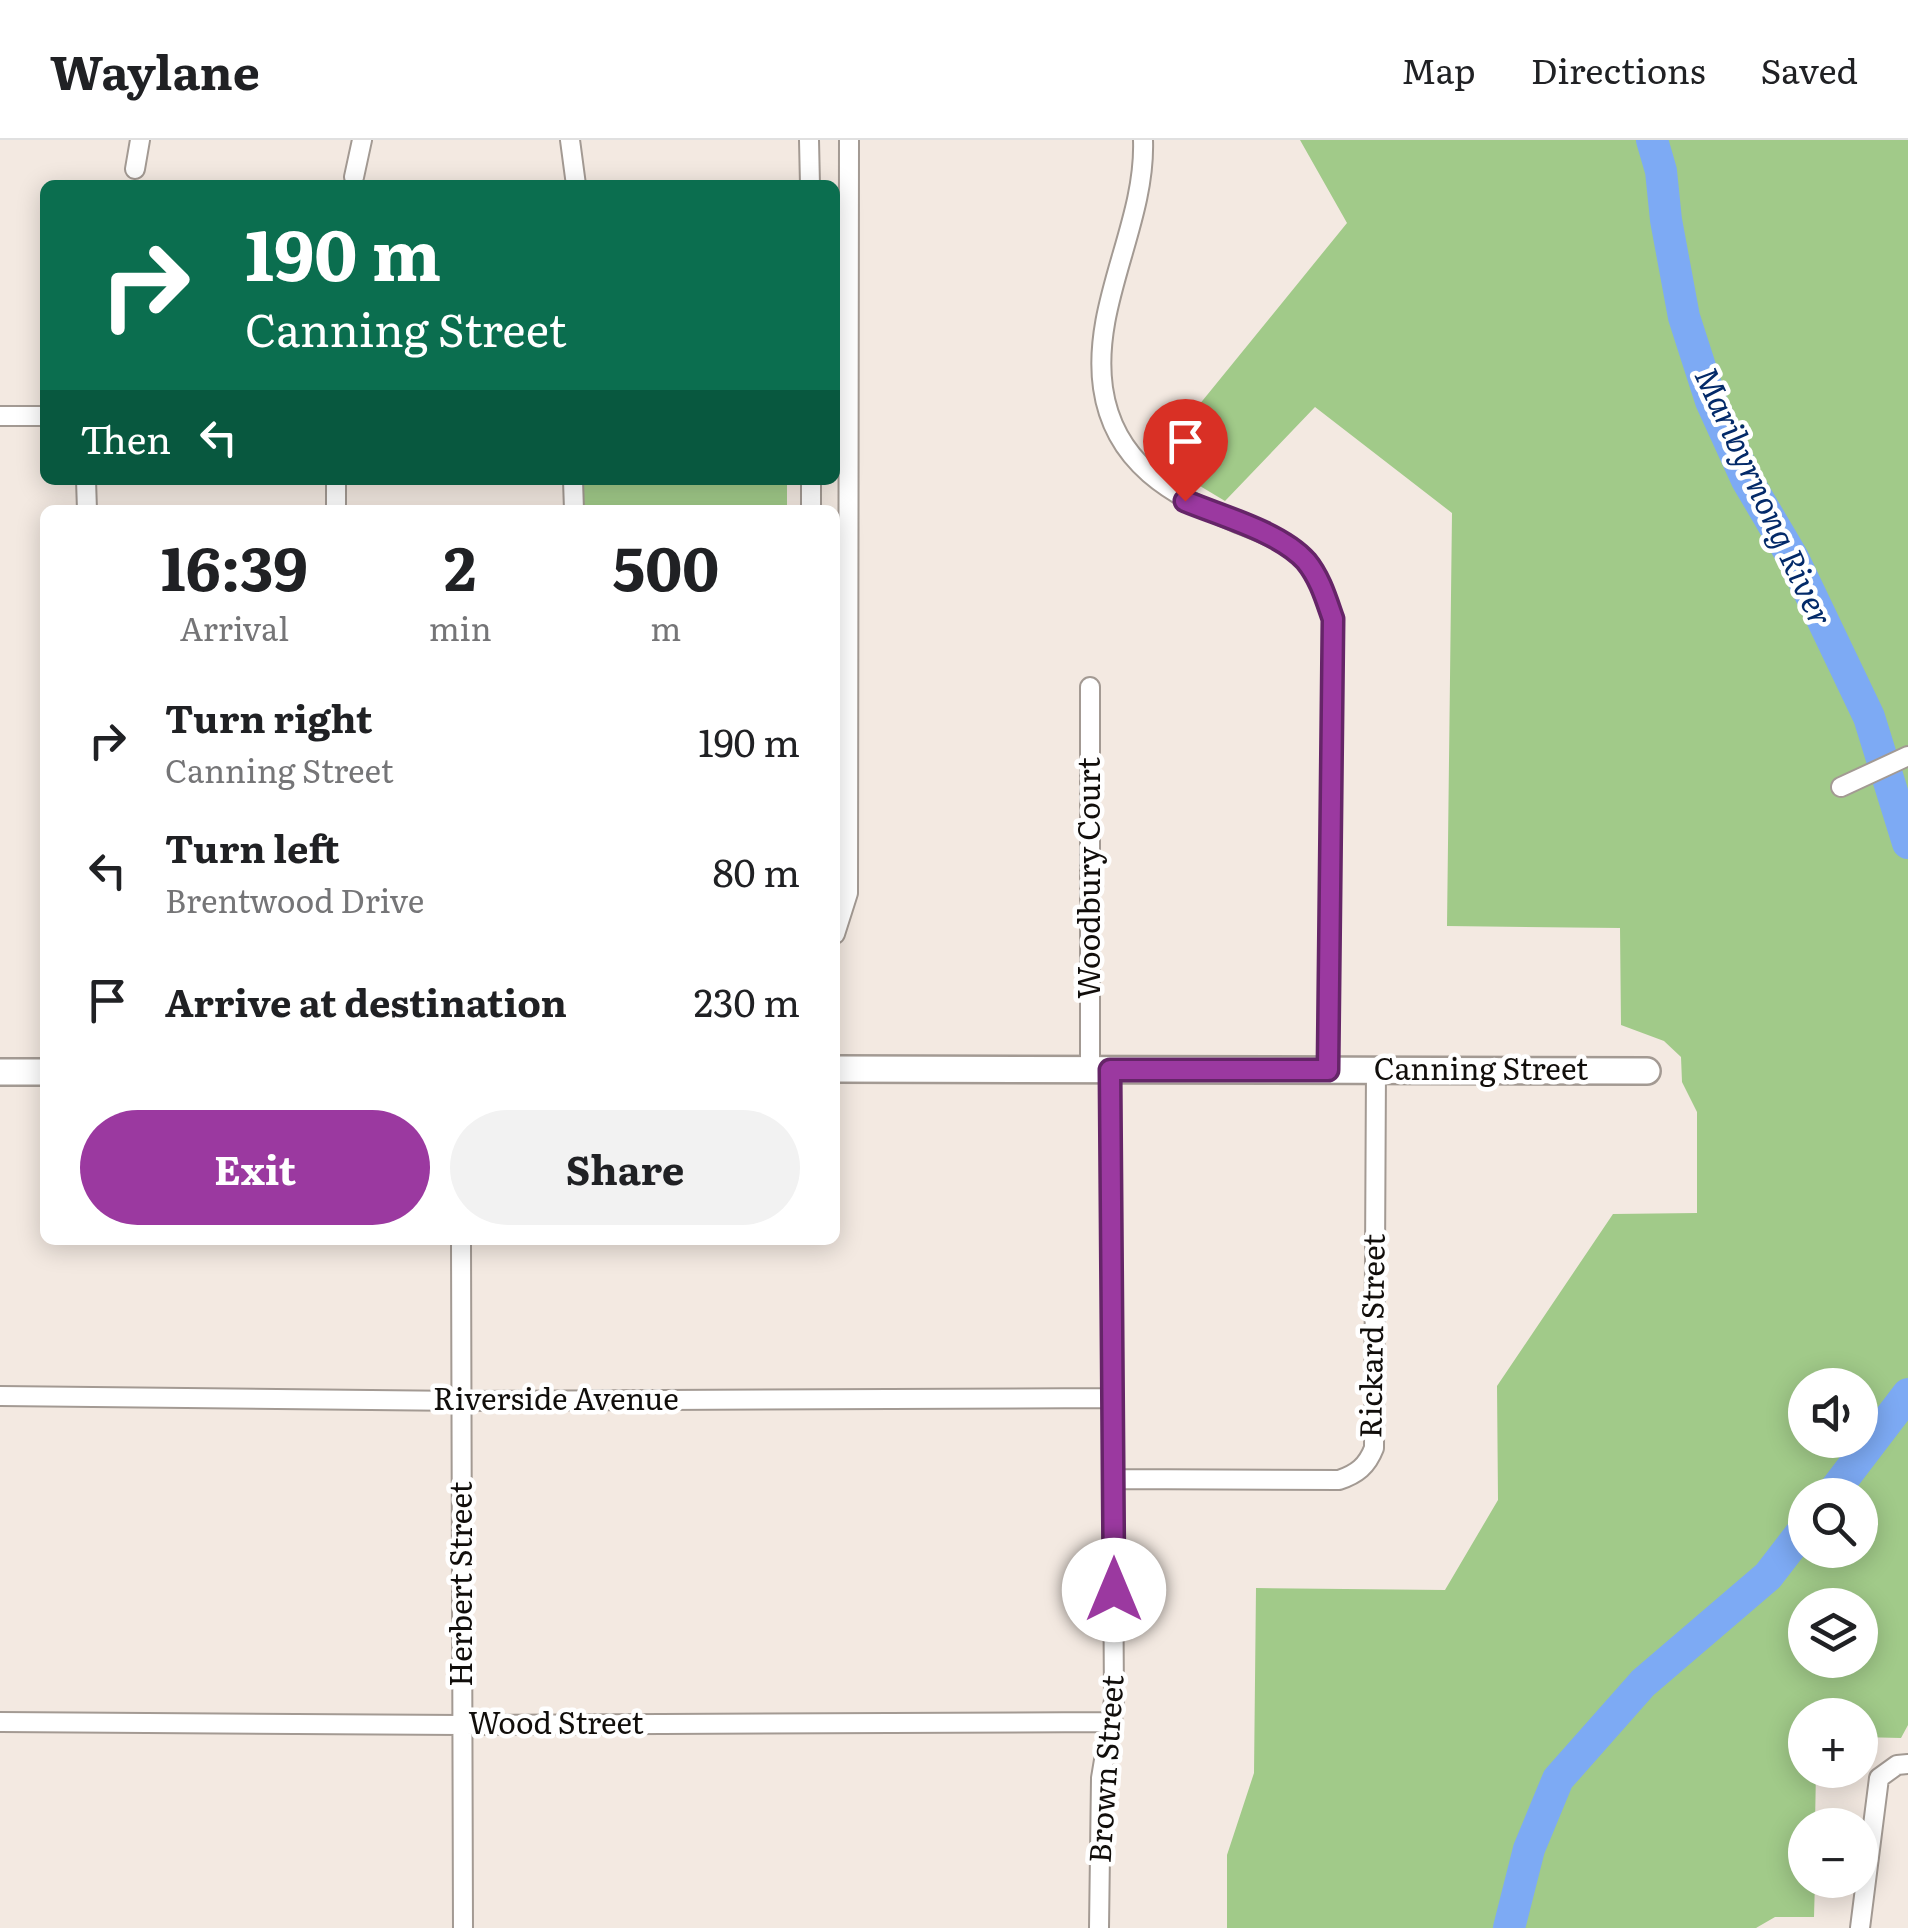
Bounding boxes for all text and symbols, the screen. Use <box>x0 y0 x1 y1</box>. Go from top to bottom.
text: Waylane <box>50 34 260 105</box>
text: Map <box>1401 43 1476 95</box>
text: Directions <box>1531 43 1706 95</box>
text: Saved <box>1761 43 1858 95</box>
text: 190 m <box>245 199 441 303</box>
icon: right <box>80 220 210 350</box>
text: Canning Street <box>245 294 567 361</box>
water label: Maribyrnong River <box>1685 358 1847 633</box>
pin <box>1143 399 1228 502</box>
text: Then <box>80 409 171 466</box>
icon: left <box>191 410 246 465</box>
icon: arrive <box>1158 414 1213 469</box>
text: 16:39 <box>161 520 308 609</box>
text: 2 <box>444 520 476 609</box>
text: 500 <box>613 520 719 609</box>
text: Arrival <box>180 603 289 651</box>
text: min <box>429 603 492 651</box>
text: m <box>650 603 681 651</box>
text: Turn right <box>165 688 372 745</box>
text: 190 m <box>698 712 800 769</box>
icon: right <box>80 713 135 768</box>
text: Canning Street <box>165 745 394 793</box>
street label: Woodbury Court <box>1065 757 1109 999</box>
text: Turn left <box>165 818 340 875</box>
text: 80 m <box>713 842 800 899</box>
icon: left <box>80 843 135 898</box>
text: Brentwood Drive <box>165 875 424 923</box>
text: Arrive at destination <box>165 972 567 1029</box>
text: 230 m <box>694 972 800 1029</box>
icon: arrive <box>80 973 135 1028</box>
street label: Canning Street <box>1374 1045 1588 1089</box>
button: Exit <box>80 1110 430 1225</box>
button: Share <box>450 1110 800 1225</box>
street label: Rickard Street <box>1346 1233 1394 1439</box>
map controls <box>1788 1368 1878 1898</box>
button: sound <box>1788 1368 1878 1458</box>
street label: Riverside Avenue <box>433 1375 679 1419</box>
button: search <box>1788 1478 1878 1568</box>
street label: Herbert Street <box>437 1481 481 1687</box>
position arrow <box>1062 1538 1166 1642</box>
button: layers <box>1788 1588 1878 1678</box>
street label: Brown Street <box>1075 1673 1133 1864</box>
button: + <box>1788 1698 1878 1788</box>
street label: Wood Street <box>468 1699 644 1743</box>
button: − <box>1788 1808 1878 1898</box>

